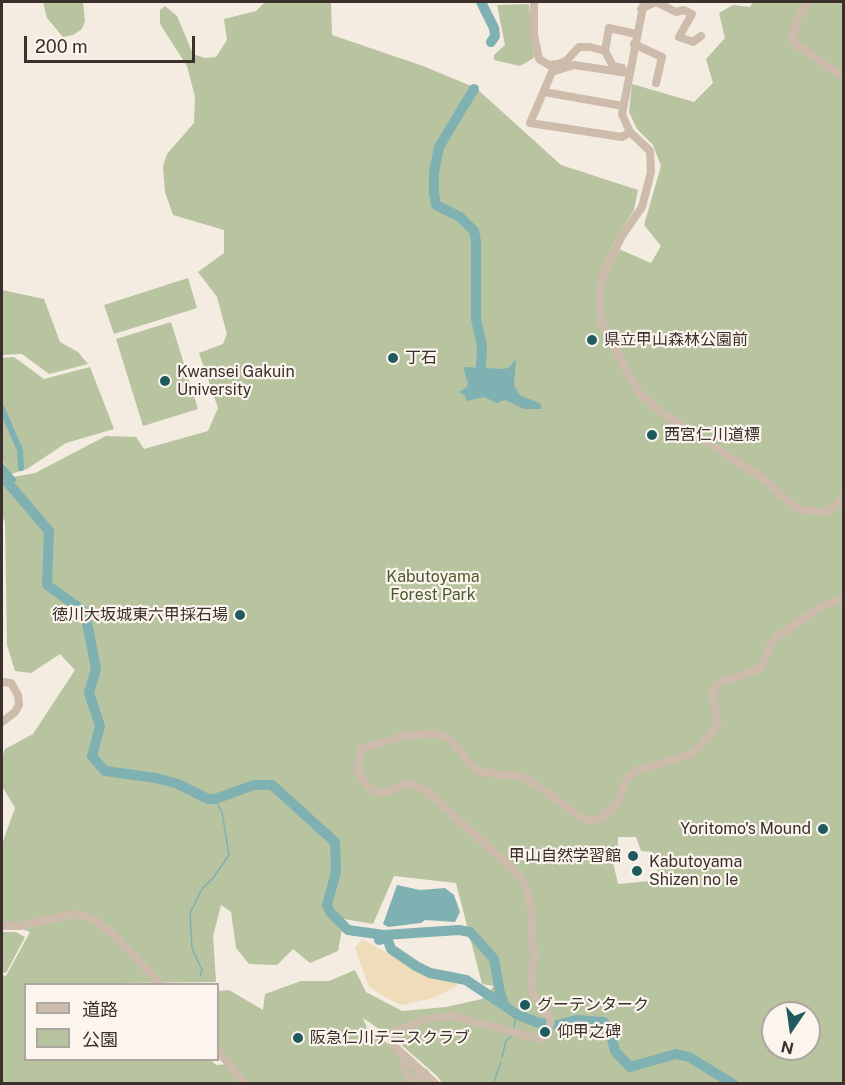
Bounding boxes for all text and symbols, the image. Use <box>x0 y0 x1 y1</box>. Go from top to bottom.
scale bar <box>27 24 198 62</box>
text: 200 m <box>35 36 88 57</box>
place label: 県立甲山森林公園前 <box>604 330 748 350</box>
marker: 県立甲山森林公園前 <box>585 333 599 347</box>
place label: 丁石 <box>405 348 437 368</box>
marker: 丁石 <box>386 351 400 365</box>
place label: Kwansei Gakuin University <box>177 362 295 400</box>
marker: Kwansei Gakuin University <box>158 374 172 388</box>
place label: 西宮仁川道標 <box>664 425 760 445</box>
marker: 西宮仁川道標 <box>645 428 659 442</box>
park label: Kabutoyama Forest Park <box>386 567 480 605</box>
place label: 徳川大坂城東六甲採石場 <box>52 605 228 625</box>
marker: 徳川大坂城東六甲採石場 <box>233 608 247 622</box>
place label: Yoritomo's Mound <box>680 819 811 839</box>
marker: Yoritomo's Mound <box>816 822 830 836</box>
place label: 甲山自然学習館 <box>509 846 621 866</box>
marker: 甲山自然学習館 <box>626 849 640 863</box>
place label: Kabutoyama Shizen no Ie <box>649 852 742 890</box>
marker: Kabutoyama Shizen no Ie <box>630 864 644 878</box>
legend <box>24 983 219 1061</box>
place label: グーテンターク <box>537 995 649 1015</box>
marker: グーテンターク <box>518 998 532 1012</box>
text: 道路 <box>82 999 118 1020</box>
north arrow <box>761 1001 821 1061</box>
place label: 仰甲之碑 <box>557 1022 621 1042</box>
marker: 仰甲之碑 <box>538 1025 552 1039</box>
place label: 阪急仁川テニスクラブ <box>310 1028 470 1048</box>
text: 公園 <box>82 1029 118 1050</box>
marker: 阪急仁川テニスクラブ <box>291 1031 305 1045</box>
text: N <box>779 1036 796 1058</box>

